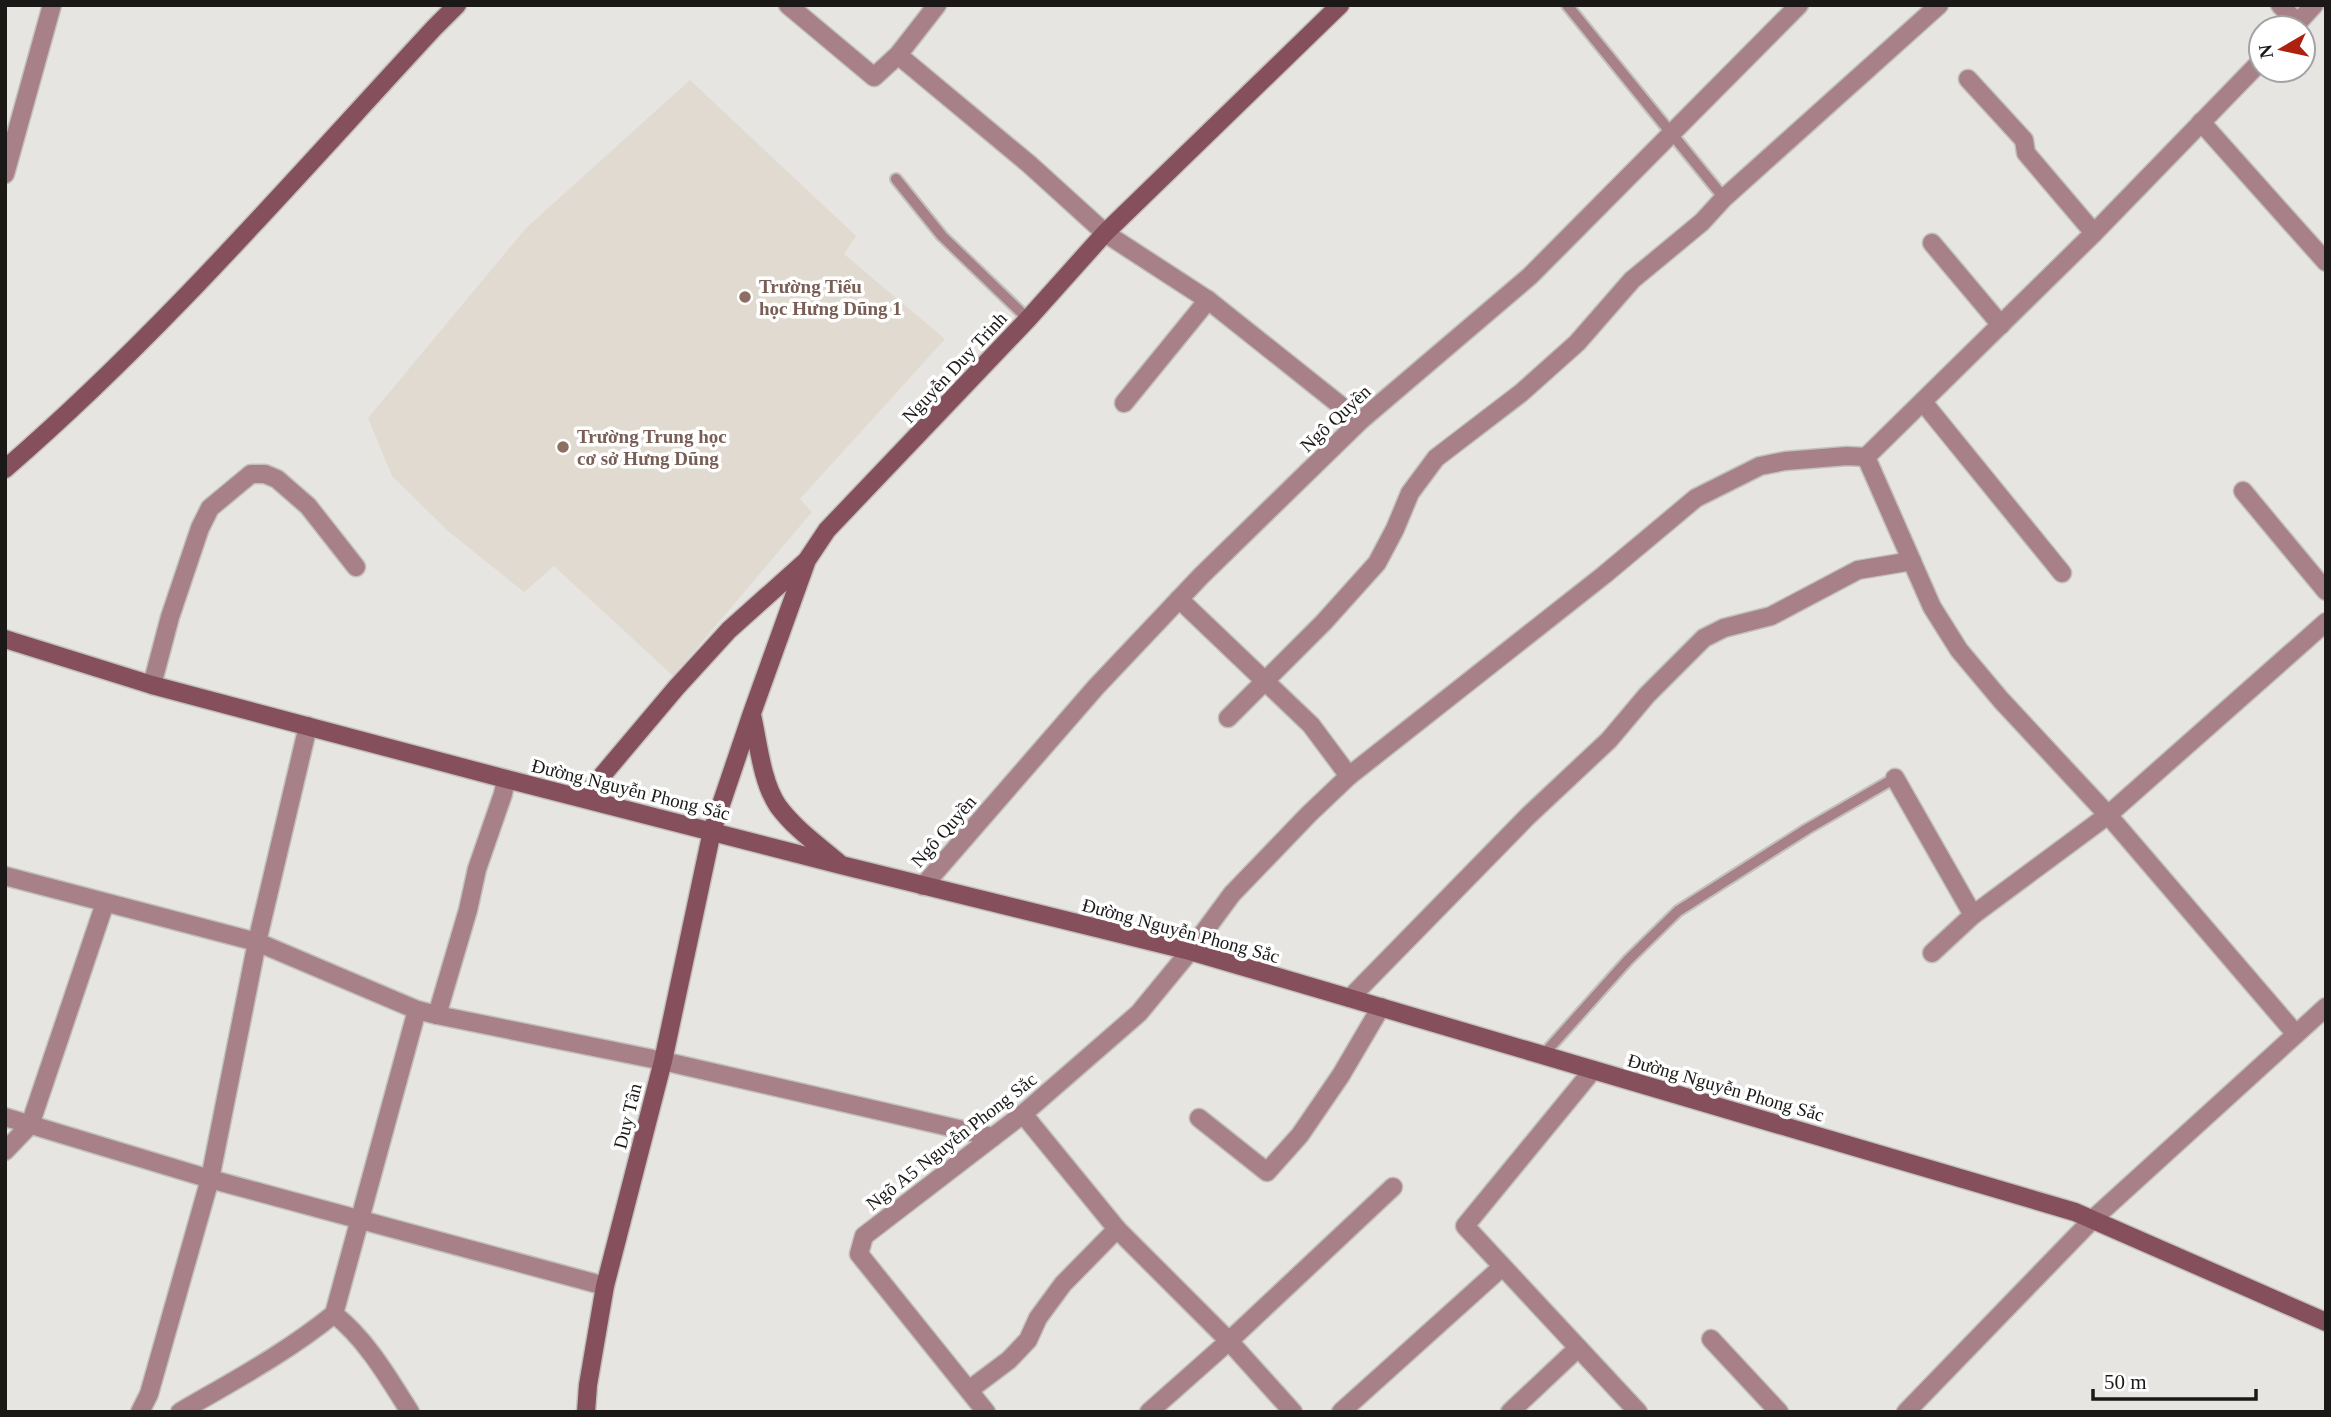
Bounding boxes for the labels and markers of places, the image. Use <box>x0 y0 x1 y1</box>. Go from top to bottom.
place label: Trường Tiểu học Hưng Dũng 1 <box>759 276 902 319</box>
marker: Trường Tiểu học Hưng Dũng 1 <box>737 289 753 305</box>
place label: Trường Trung học cơ sở Hưng Dũng <box>577 426 727 469</box>
marker: Trường Trung học cơ sở Hưng Dũng <box>555 439 571 455</box>

